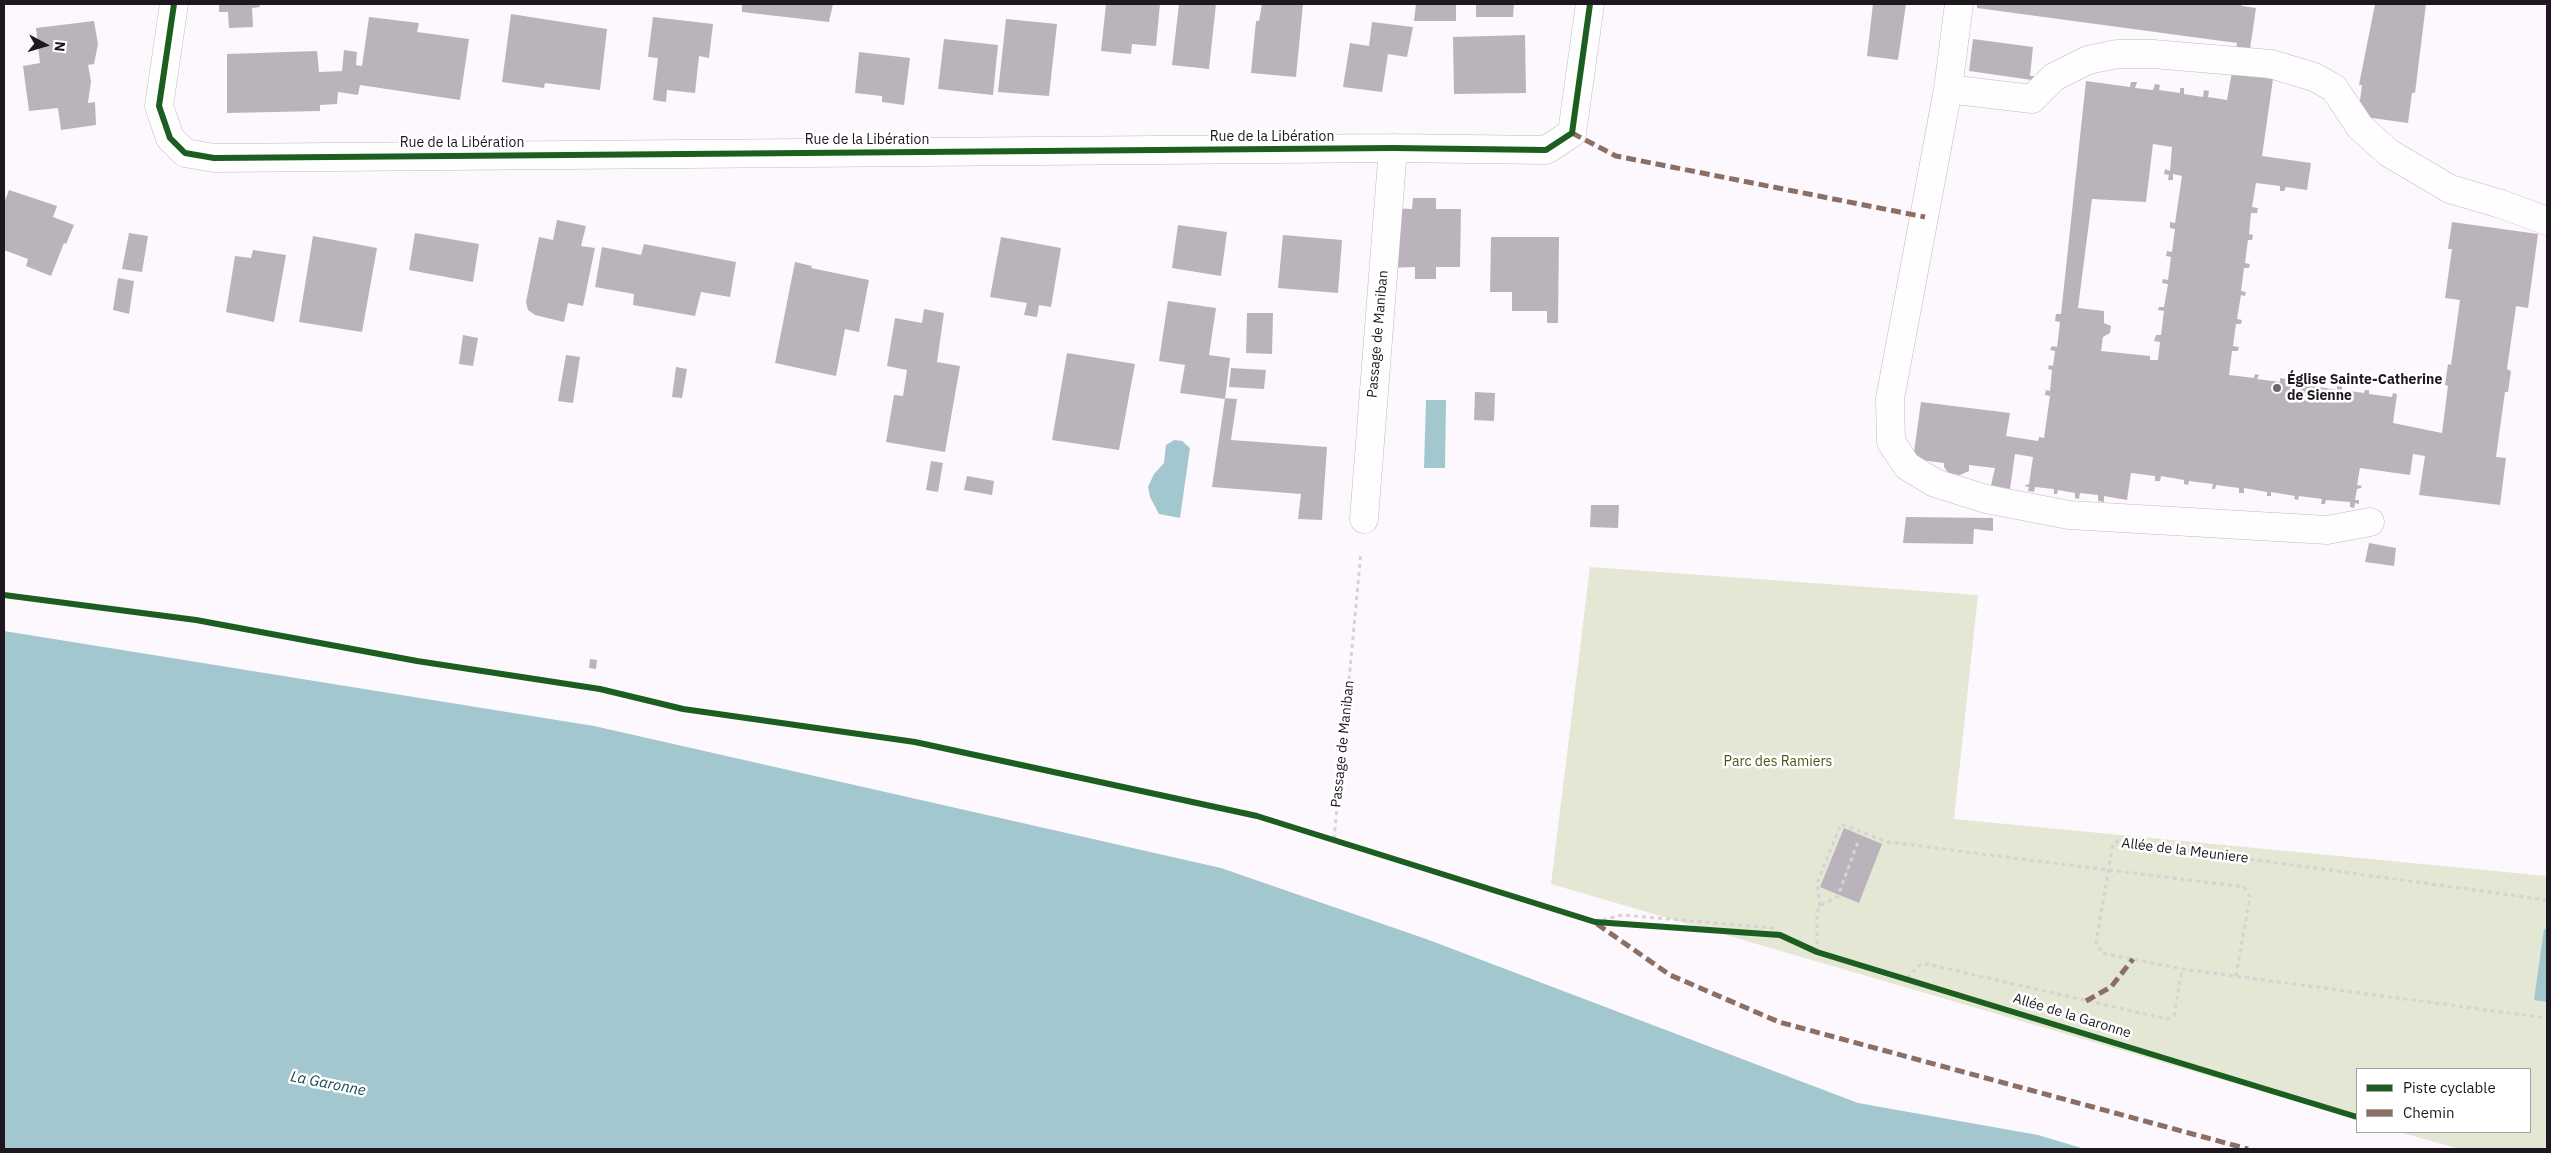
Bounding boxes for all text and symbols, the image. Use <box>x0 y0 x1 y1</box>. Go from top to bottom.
north arrow <box>20 20 70 70</box>
text: N <box>50 41 69 53</box>
street label: Rue de la Libération <box>1210 129 1334 145</box>
street label: Rue de la Libération <box>805 132 929 148</box>
street label: Rue de la Libération <box>400 135 524 151</box>
street label: Passage de Maniban <box>1364 269 1392 399</box>
place label: Église Sainte-Catherine de Sienne <box>2287 372 2442 404</box>
marker: Église Sainte-Catherine de Sienne <box>2271 382 2283 394</box>
street label: Passage de Maniban <box>1328 679 1358 809</box>
park label: Parc des Ramiers <box>1724 754 1832 770</box>
street label: Allée de la Meuniere <box>2121 835 2249 867</box>
street label: Allée de la Garonne <box>2011 990 2133 1042</box>
water label: La Garonne <box>289 1068 367 1100</box>
legend <box>2356 1068 2531 1133</box>
text: Piste cyclable <box>2403 1078 2496 1097</box>
text: Chemin <box>2403 1103 2454 1122</box>

